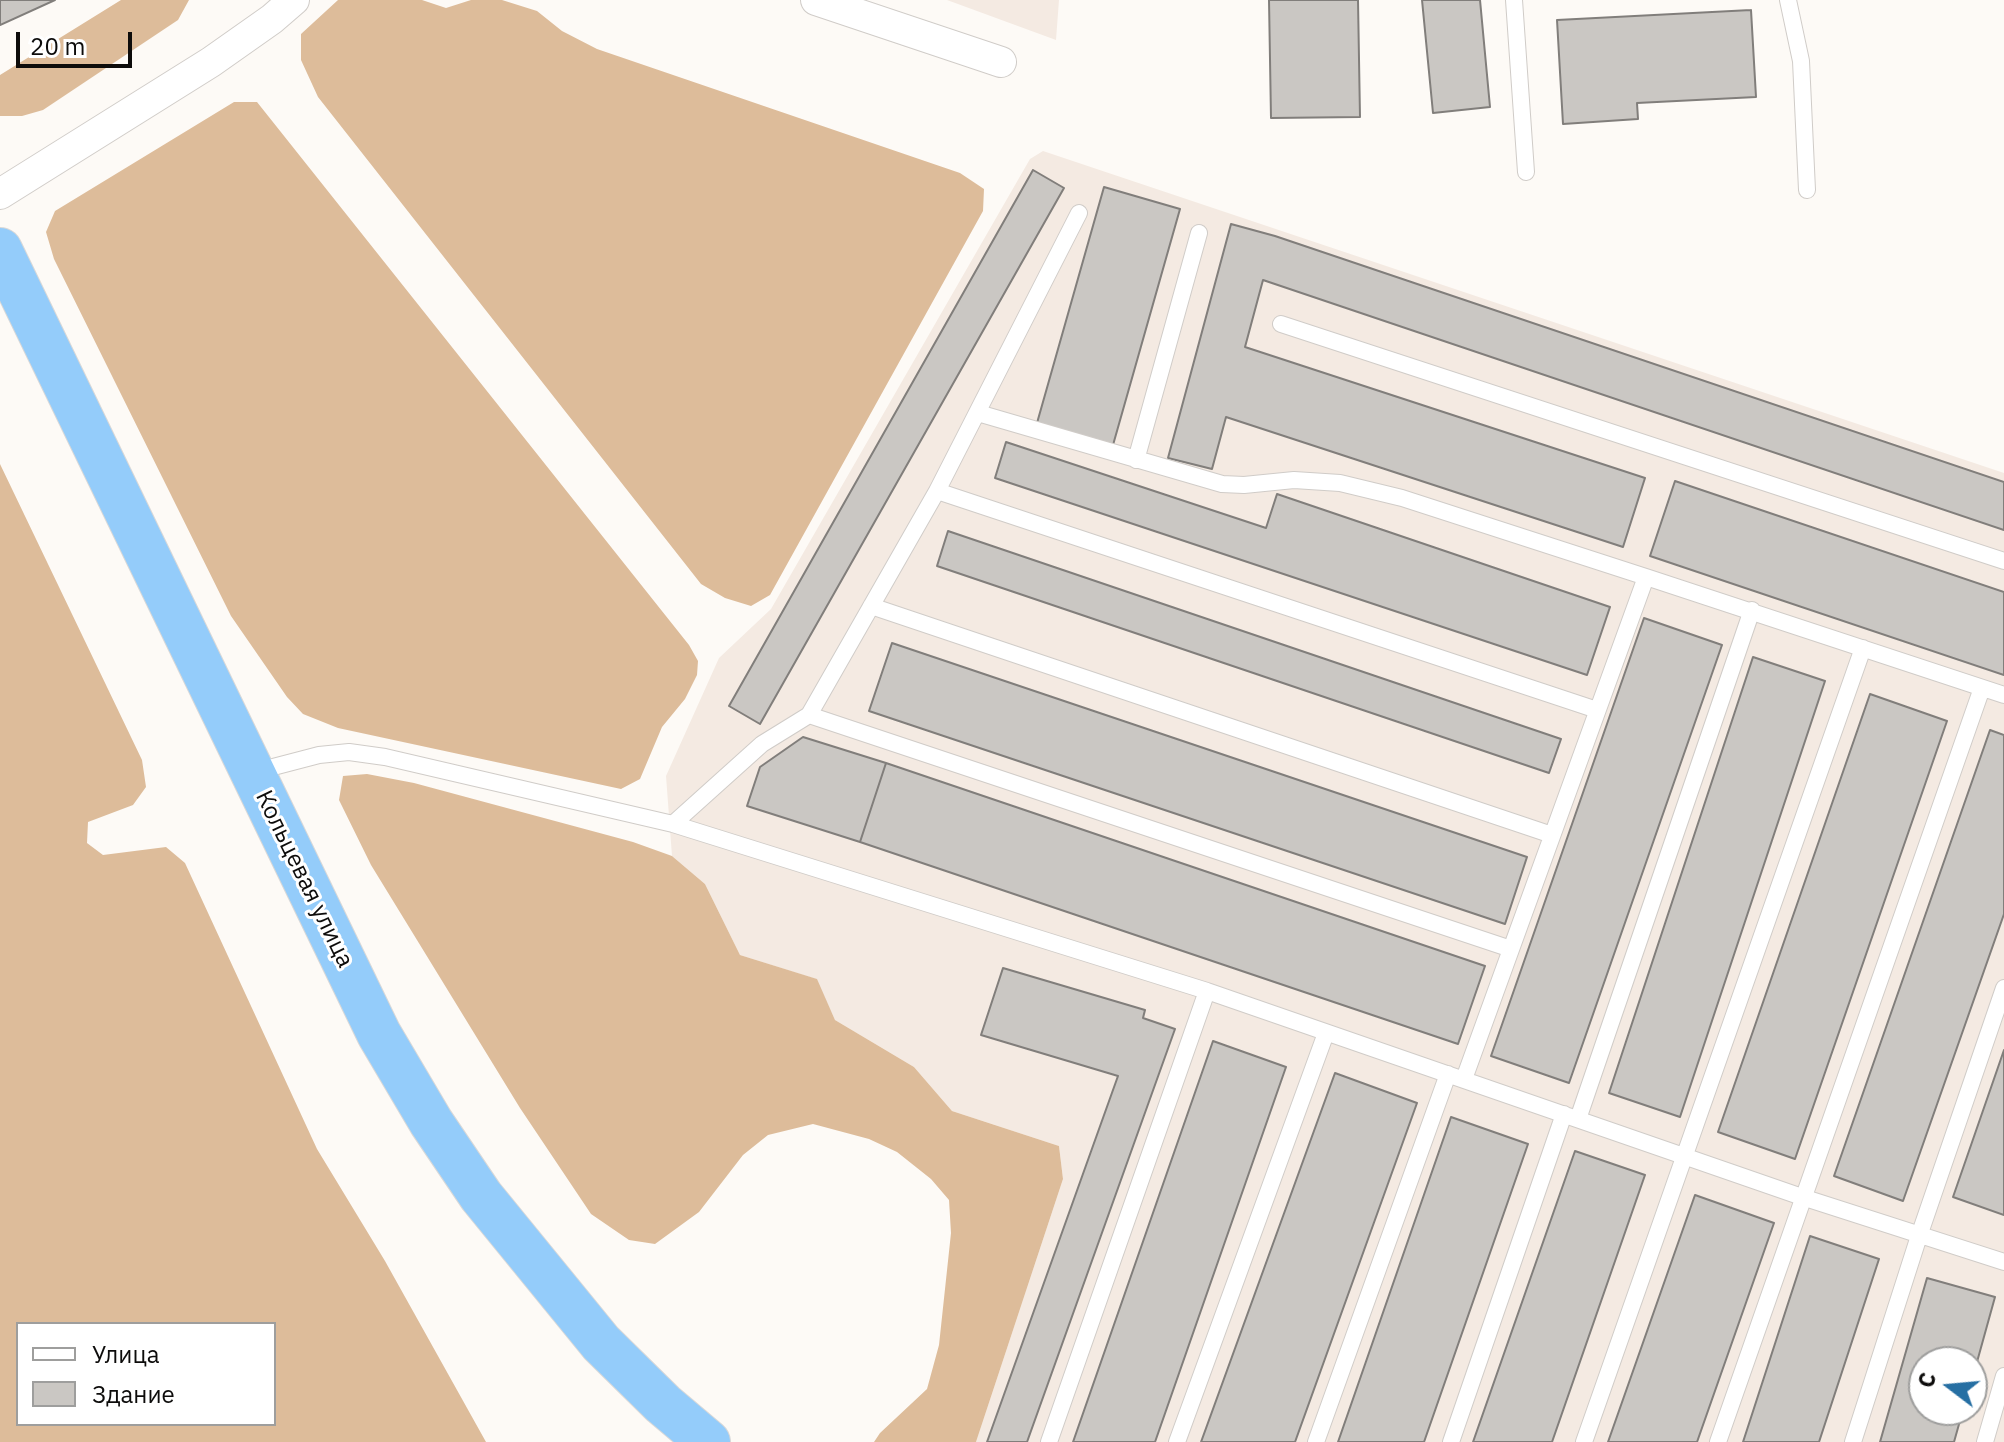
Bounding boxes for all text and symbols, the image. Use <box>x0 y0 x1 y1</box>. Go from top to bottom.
scale bar <box>20 16 136 66</box>
text: 20 m <box>30 30 85 62</box>
street label: Кольцевая улица <box>249 786 359 972</box>
legend <box>16 1322 276 1426</box>
text: Улица <box>92 1338 160 1370</box>
north arrow <box>1908 1346 1988 1426</box>
text: С <box>1910 1369 1942 1391</box>
text: Здание <box>92 1378 175 1410</box>

